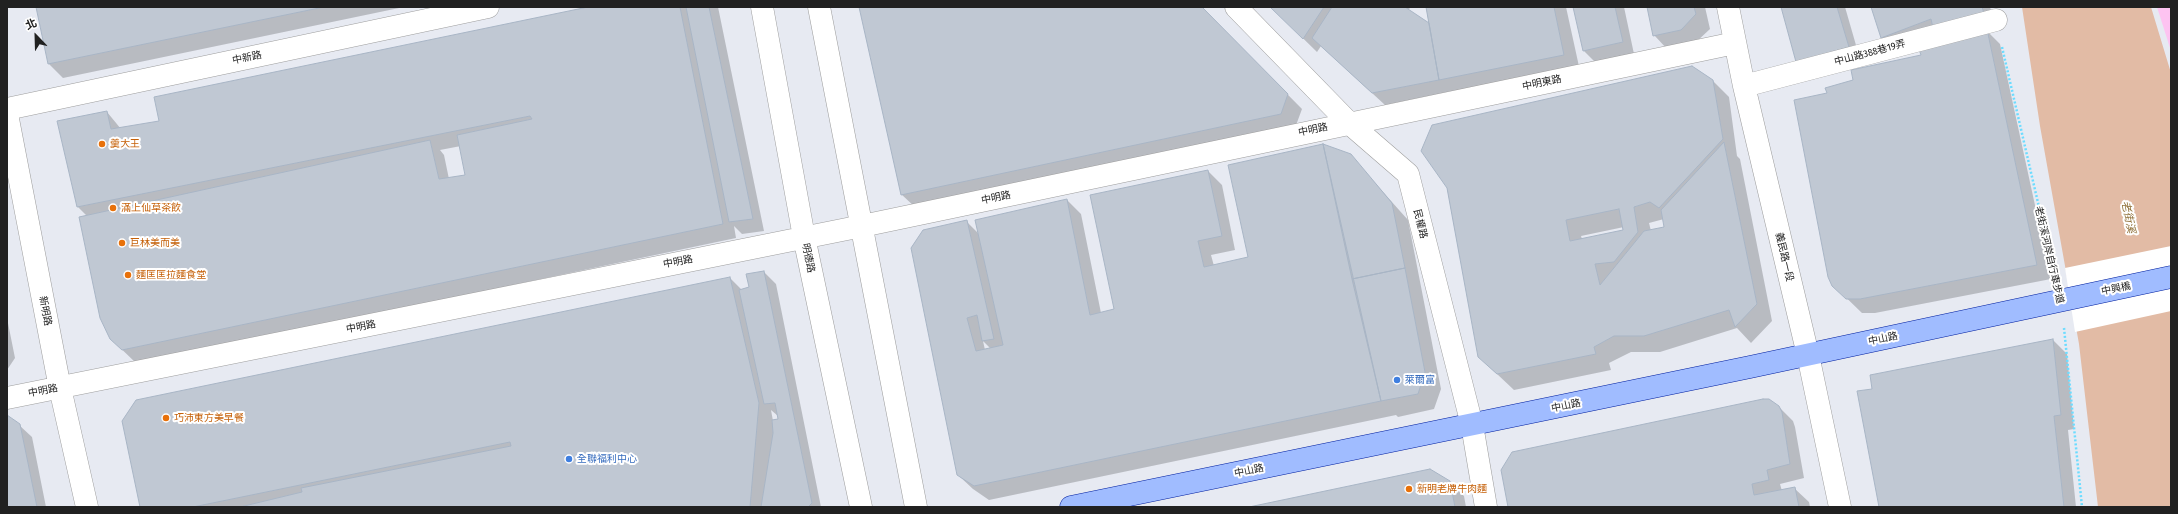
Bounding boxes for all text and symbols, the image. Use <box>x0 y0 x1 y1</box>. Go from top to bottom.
north arrow <box>16 16 56 56</box>
text: 北 <box>24 16 39 33</box>
street label: 中山路388巷19弄 <box>1833 38 1907 68</box>
street label: 中新路 <box>231 49 263 67</box>
street label: 中明東路 <box>1521 73 1563 93</box>
street label: 中明路 <box>1297 121 1329 139</box>
place label: 羹大王 <box>110 138 140 150</box>
marker: 羹大王 <box>97 139 107 149</box>
street label: 中明路 <box>980 189 1012 207</box>
water label: 老街溪 <box>2118 200 2138 234</box>
place label: 滿上仙草茶飲 <box>121 202 181 214</box>
marker: 滿上仙草茶飲 <box>108 203 118 213</box>
street label: 老街溪河岸自行車步道 <box>2032 205 2066 305</box>
street label: 民權路 <box>1411 208 1429 240</box>
street label: 義民路一段 <box>1773 231 1795 283</box>
place label: 巨林美而美 <box>130 237 180 249</box>
marker: 巨林美而美 <box>117 238 127 248</box>
street label: 明德路 <box>799 242 817 274</box>
street label: 中明路 <box>662 253 694 271</box>
place label: 麵匡匡拉麵食堂 <box>136 269 206 281</box>
marker: 麵匡匡拉麵食堂 <box>123 270 133 280</box>
street label: 中興橋 <box>2100 280 2132 298</box>
street label: 新明路 <box>36 295 54 327</box>
street label: 中明路 <box>345 318 377 336</box>
street label: 中山路 <box>1867 330 1899 348</box>
place label: 萊爾富 <box>1405 374 1435 386</box>
marker: 萊爾富 <box>1392 375 1402 385</box>
street label: 中明路 <box>27 382 59 400</box>
street label: 中山路 <box>1550 397 1582 415</box>
place label: 巧沛東方美早餐 <box>174 412 244 424</box>
marker: 巧沛東方美早餐 <box>161 413 171 423</box>
place label: 全聯福利中心 <box>577 453 637 465</box>
marker: 全聯福利中心 <box>564 454 574 464</box>
street label: 中山路 <box>1233 462 1265 480</box>
place label: 新明老牌牛肉麵 <box>1417 483 1487 495</box>
marker: 新明老牌牛肉麵 <box>1404 484 1414 494</box>

